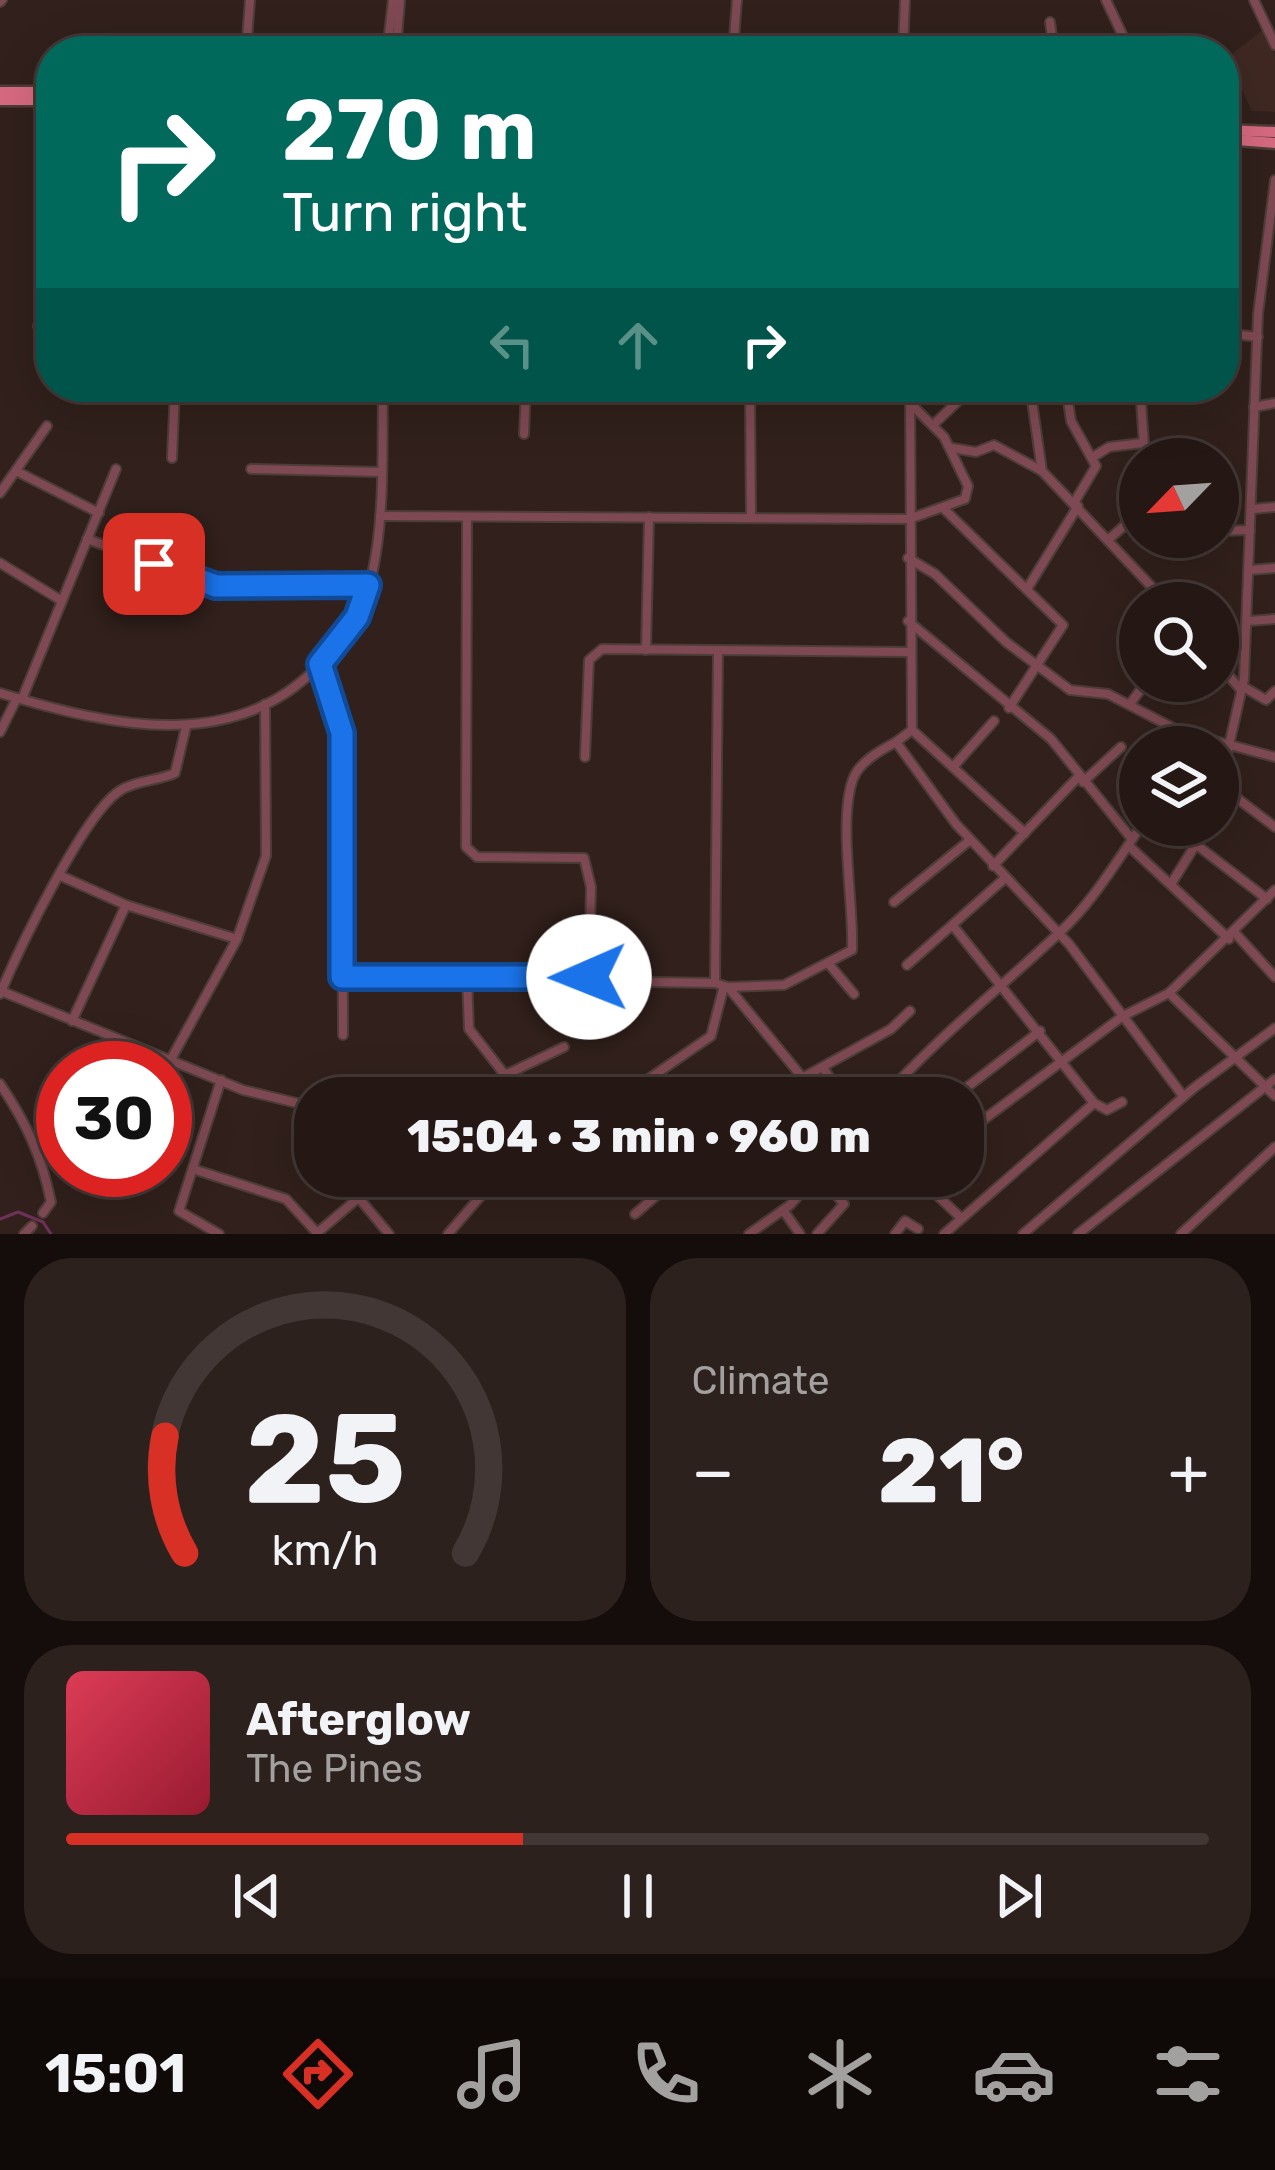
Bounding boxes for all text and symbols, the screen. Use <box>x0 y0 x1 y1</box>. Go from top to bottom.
text: 270 m <box>282 80 537 180</box>
icon: right <box>84 84 240 240</box>
text: Turn right <box>282 181 527 245</box>
icon: left <box>479 312 545 378</box>
icon: ahead <box>605 312 671 378</box>
icon: right <box>731 312 797 378</box>
north arrow <box>1119 438 1239 558</box>
map controls <box>1119 438 1239 846</box>
pin <box>103 513 205 615</box>
icon: arrive <box>121 531 187 597</box>
button: search <box>1119 582 1239 702</box>
button: layers <box>1119 726 1239 846</box>
position arrow <box>526 914 652 1040</box>
speed limit sign: 30 <box>36 1041 192 1197</box>
text: 15:04 · 3 min · 960 m <box>407 1110 871 1163</box>
text: Climate <box>692 1358 830 1404</box>
text: 25 <box>244 1385 406 1533</box>
text: 21° <box>878 1418 1024 1525</box>
text: − <box>692 1432 734 1511</box>
text: + <box>1168 1432 1209 1511</box>
text: km/h <box>271 1524 378 1575</box>
text: Afterglow <box>246 1693 471 1746</box>
text: The Pines <box>246 1746 423 1792</box>
icon: previous <box>224 1863 290 1929</box>
icon: pause <box>605 1863 671 1929</box>
icon: next <box>986 1863 1052 1929</box>
icon: directions <box>276 2032 360 2116</box>
icon: music <box>450 2032 534 2116</box>
icon: phone <box>624 2032 708 2116</box>
icon: climate <box>798 2032 882 2116</box>
icon: car <box>972 2032 1056 2116</box>
icon: filters <box>1146 2032 1230 2116</box>
text: 15:01 <box>45 2042 186 2106</box>

